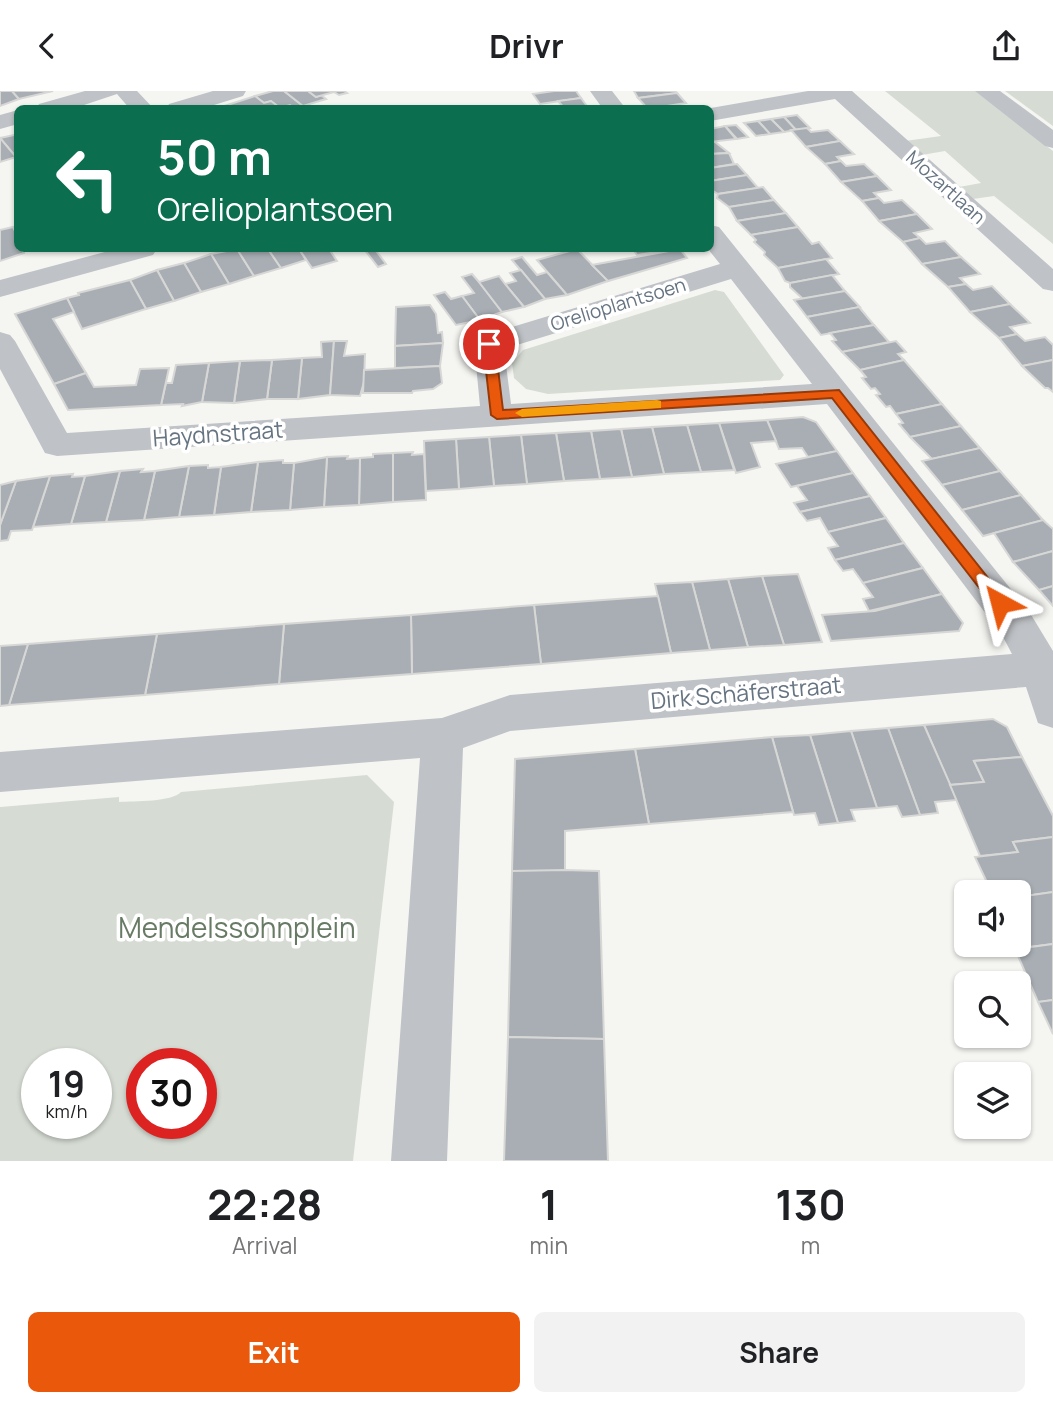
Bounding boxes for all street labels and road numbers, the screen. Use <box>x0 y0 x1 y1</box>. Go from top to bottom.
street label: Mozartlaan <box>901 144 991 230</box>
street label: Orelioplantsoen <box>547 271 689 337</box>
street label: Haydnstraat <box>152 412 284 454</box>
street label: Dirk Schäferstraat <box>649 668 843 716</box>

